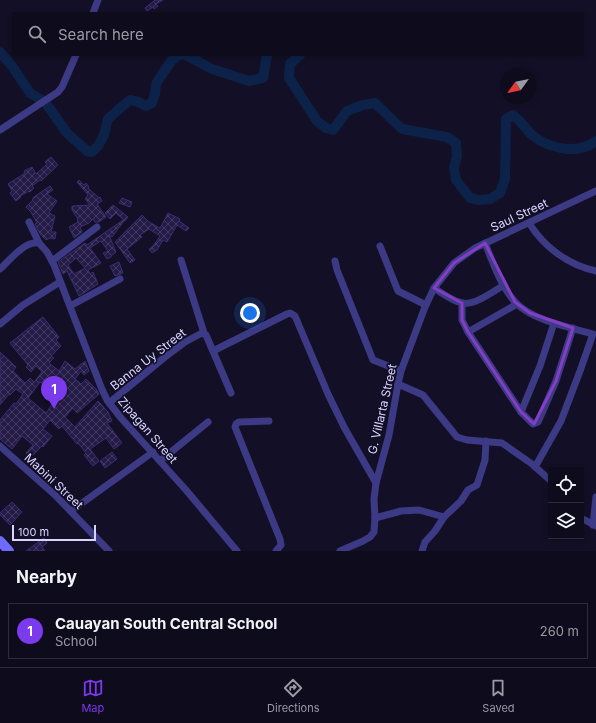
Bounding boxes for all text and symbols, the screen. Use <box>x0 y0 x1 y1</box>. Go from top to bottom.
search box <box>12 12 584 56</box>
icon: search <box>26 23 48 45</box>
text: Search here <box>58 25 144 44</box>
north arrow <box>500 68 536 104</box>
street label: Saul Street <box>488 195 550 235</box>
your location <box>240 303 260 323</box>
street label: Banna Uy Street <box>107 325 189 393</box>
street label: G. Villarta Street <box>364 362 400 456</box>
pin: 1 <box>41 376 67 409</box>
street label: Zipagan Street <box>115 394 181 466</box>
street label: Mabini Street <box>21 450 87 512</box>
map controls <box>548 467 584 539</box>
button: locate <box>548 467 584 503</box>
button: layers <box>548 503 584 539</box>
scale bar <box>12 523 96 542</box>
text: 100 m <box>18 525 49 539</box>
text: Nearby <box>16 567 77 587</box>
text: Cauayan South Central School <box>55 614 277 633</box>
text: 1 <box>27 623 33 639</box>
text: 260 m <box>540 623 579 639</box>
text: School <box>55 633 97 649</box>
tab: Map <box>81 677 104 715</box>
tab: Directions <box>267 677 320 715</box>
tab: Saved <box>482 677 515 715</box>

